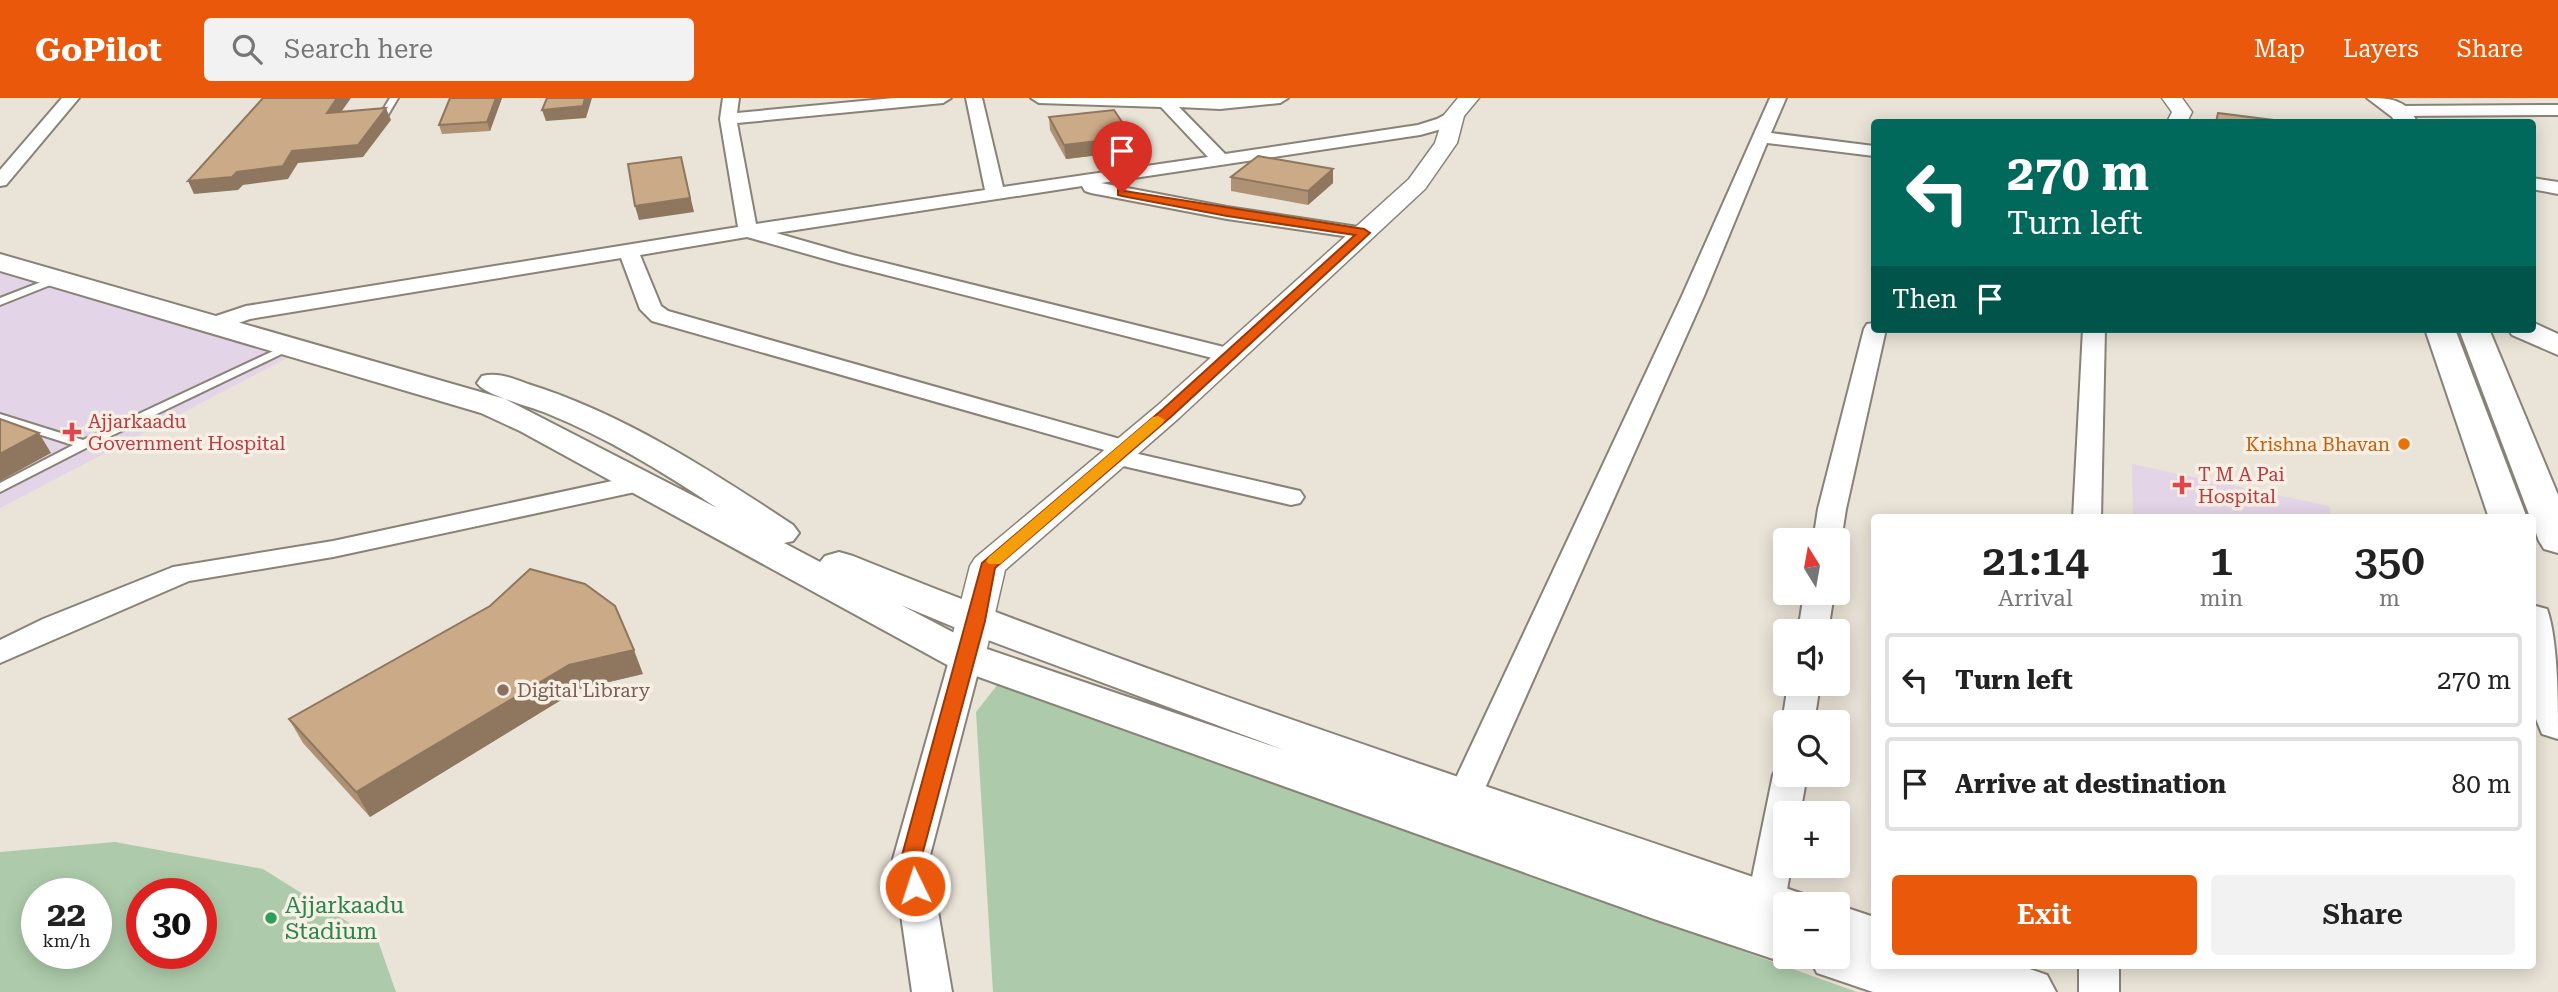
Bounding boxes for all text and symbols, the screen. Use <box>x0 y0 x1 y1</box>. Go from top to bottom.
search box <box>204 18 694 81</box>
text: GoPilot <box>35 30 162 69</box>
icon: search <box>228 30 266 68</box>
text: Search here <box>284 34 433 64</box>
text: Map <box>2254 35 2305 63</box>
text: Layers <box>2343 35 2419 63</box>
text: Share <box>2457 35 2523 63</box>
pin <box>1092 121 1152 193</box>
icon: arrive <box>1103 132 1141 170</box>
text: 270 m <box>2007 145 2149 202</box>
icon: left <box>1892 147 1983 238</box>
text: Turn left <box>2007 204 2142 242</box>
icon: arrive <box>1971 280 2009 318</box>
text: Then <box>1892 284 1957 314</box>
place label: Ajjarkaadu Government Hospital <box>88 410 285 455</box>
marker: Ajjarkaadu Government Hospital <box>62 422 82 442</box>
place label: Krishna Bhavan <box>2246 433 2390 456</box>
marker: Krishna Bhavan <box>2396 436 2412 452</box>
place label: T M A Pai Hospital <box>2198 463 2285 508</box>
marker: T M A Pai Hospital <box>2172 475 2192 495</box>
north arrow <box>1773 528 1850 606</box>
map controls <box>1773 528 1850 969</box>
text: 21:14 <box>1982 536 2089 585</box>
text: 1 <box>2210 536 2233 585</box>
text: 350 <box>2354 536 2425 585</box>
text: Arrival <box>1998 585 2073 612</box>
text: min <box>2200 585 2243 612</box>
text: m <box>2379 585 2400 612</box>
button: sound <box>1773 619 1850 696</box>
icon: left <box>1896 661 1934 699</box>
text: Turn left <box>1955 665 2073 695</box>
text: 270 m <box>2437 665 2511 695</box>
place label: Digital Library <box>517 679 651 702</box>
marker: Digital Library <box>495 682 511 698</box>
button: search <box>1773 710 1850 787</box>
icon: arrive <box>1896 765 1934 803</box>
text: Arrive at destination <box>1955 769 2226 799</box>
text: 80 m <box>2452 769 2511 799</box>
button: + <box>1773 801 1850 878</box>
position arrow <box>878 849 952 923</box>
button: Exit <box>1892 875 2197 955</box>
button: Share <box>2211 875 2515 955</box>
speed limit sign: 30 <box>126 878 217 969</box>
place label: Ajjarkaadu Stadium <box>285 892 404 945</box>
button: − <box>1773 892 1850 969</box>
text: 22 <box>47 894 86 935</box>
marker: Ajjarkaadu Stadium <box>263 910 279 926</box>
text: km/h <box>42 930 91 951</box>

